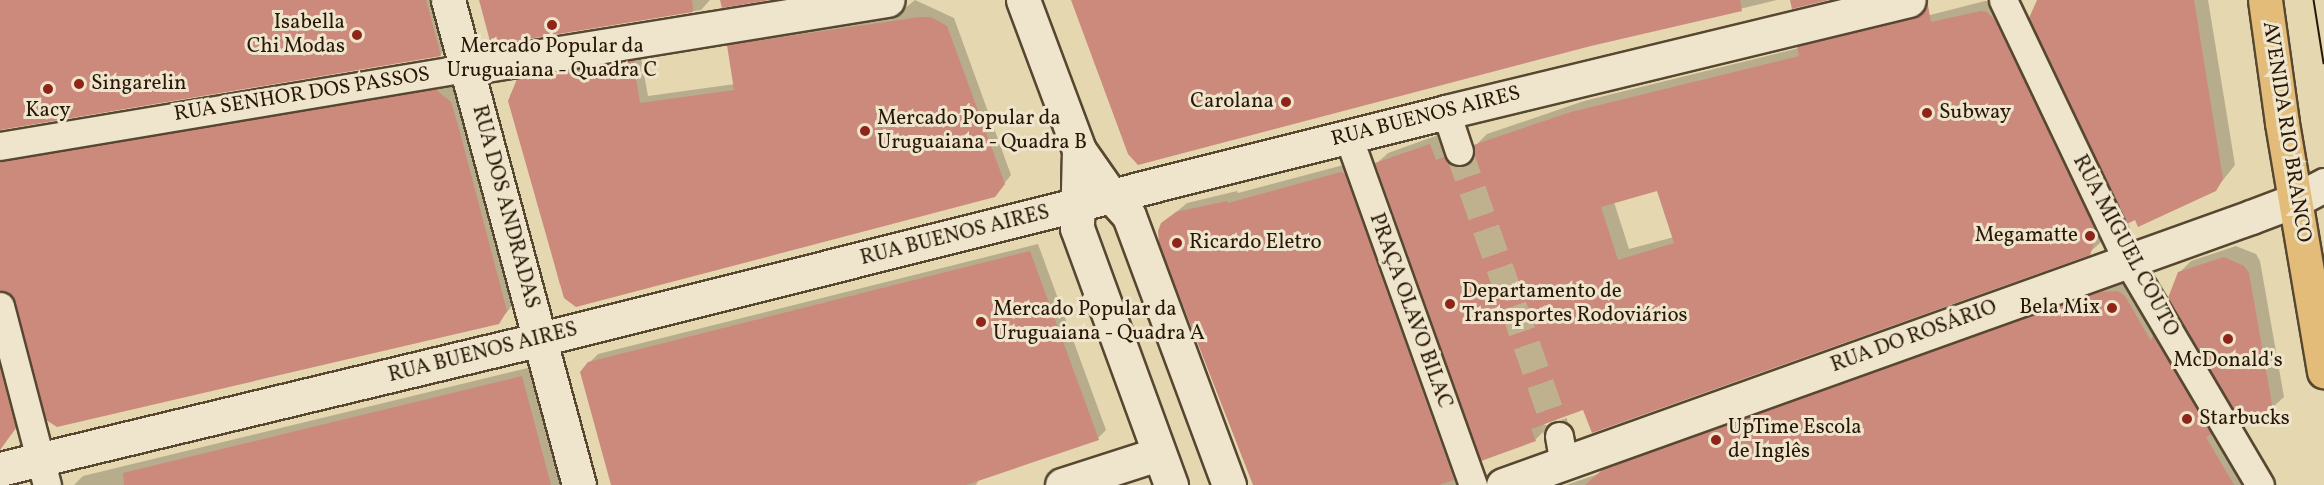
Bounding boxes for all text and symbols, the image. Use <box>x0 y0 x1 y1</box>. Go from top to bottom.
place label: Isabella Chi Modas <box>247 10 345 60</box>
marker: Mercado Popular da Uruguaiana - Quadra C <box>545 18 559 32</box>
street label: AVENIDA RIO BRANCO <box>2256 20 2316 244</box>
marker: Isabella Chi Modas <box>350 28 364 42</box>
place label: Mercado Popular da Uruguaiana - Quadra C <box>446 34 658 84</box>
street label: RUA SENHOR DOS PASSOS <box>172 62 432 128</box>
place label: Singarelin <box>91 71 187 97</box>
marker: Singarelin <box>72 77 86 91</box>
street label: RUA BUENOS AIRES <box>1329 81 1523 153</box>
marker: Kacy <box>41 82 55 96</box>
place label: Carolana <box>1190 89 1274 115</box>
marker: Carolana <box>1279 95 1293 109</box>
place label: Kacy <box>25 98 71 124</box>
place label: Subway <box>1939 100 2011 126</box>
street label: RUA DOS ANDRADAS <box>466 103 544 311</box>
place label: Mercado Popular da Uruguaiana - Quadra B <box>877 106 1088 156</box>
marker: Subway <box>1920 106 1934 120</box>
marker: Mercado Popular da Uruguaiana - Quadra B <box>858 124 872 138</box>
street label: RUA MIGUEL COUTO <box>2066 151 2184 341</box>
street label: RUA BUENOS AIRES <box>858 200 1052 272</box>
street label: PRAÇA OLAVO BILAC <box>1363 210 1457 412</box>
place label: Megamatte <box>1975 223 2078 249</box>
marker: Megamatte <box>2083 229 2097 243</box>
place label: Ricardo Eletro <box>1189 230 1322 256</box>
marker: Ricardo Eletro <box>1170 236 1184 250</box>
place label: Departamento de Transportes Rodoviários <box>1462 279 1688 329</box>
street label: RUA DO ROSÁRIO <box>1828 295 2000 379</box>
place label: Bela Mix <box>2019 295 2100 321</box>
place label: Mercado Popular da Uruguaiana - Quadra A <box>993 297 1206 347</box>
marker: Departamento de Transportes Rodoviários <box>1443 297 1457 311</box>
marker: Bela Mix <box>2105 301 2119 315</box>
marker: Mercado Popular da Uruguaiana - Quadra A <box>974 315 988 329</box>
street label: RUA BUENOS AIRES <box>386 317 580 389</box>
marker: McDonald's <box>2221 332 2235 346</box>
place label: McDonald's <box>2173 348 2283 374</box>
place label: Starbucks <box>2199 406 2290 432</box>
marker: Starbucks <box>2180 412 2194 426</box>
place label: UpTime Escola de Inglês <box>1728 415 1862 465</box>
marker: UpTime Escola de Inglês <box>1709 433 1723 447</box>

